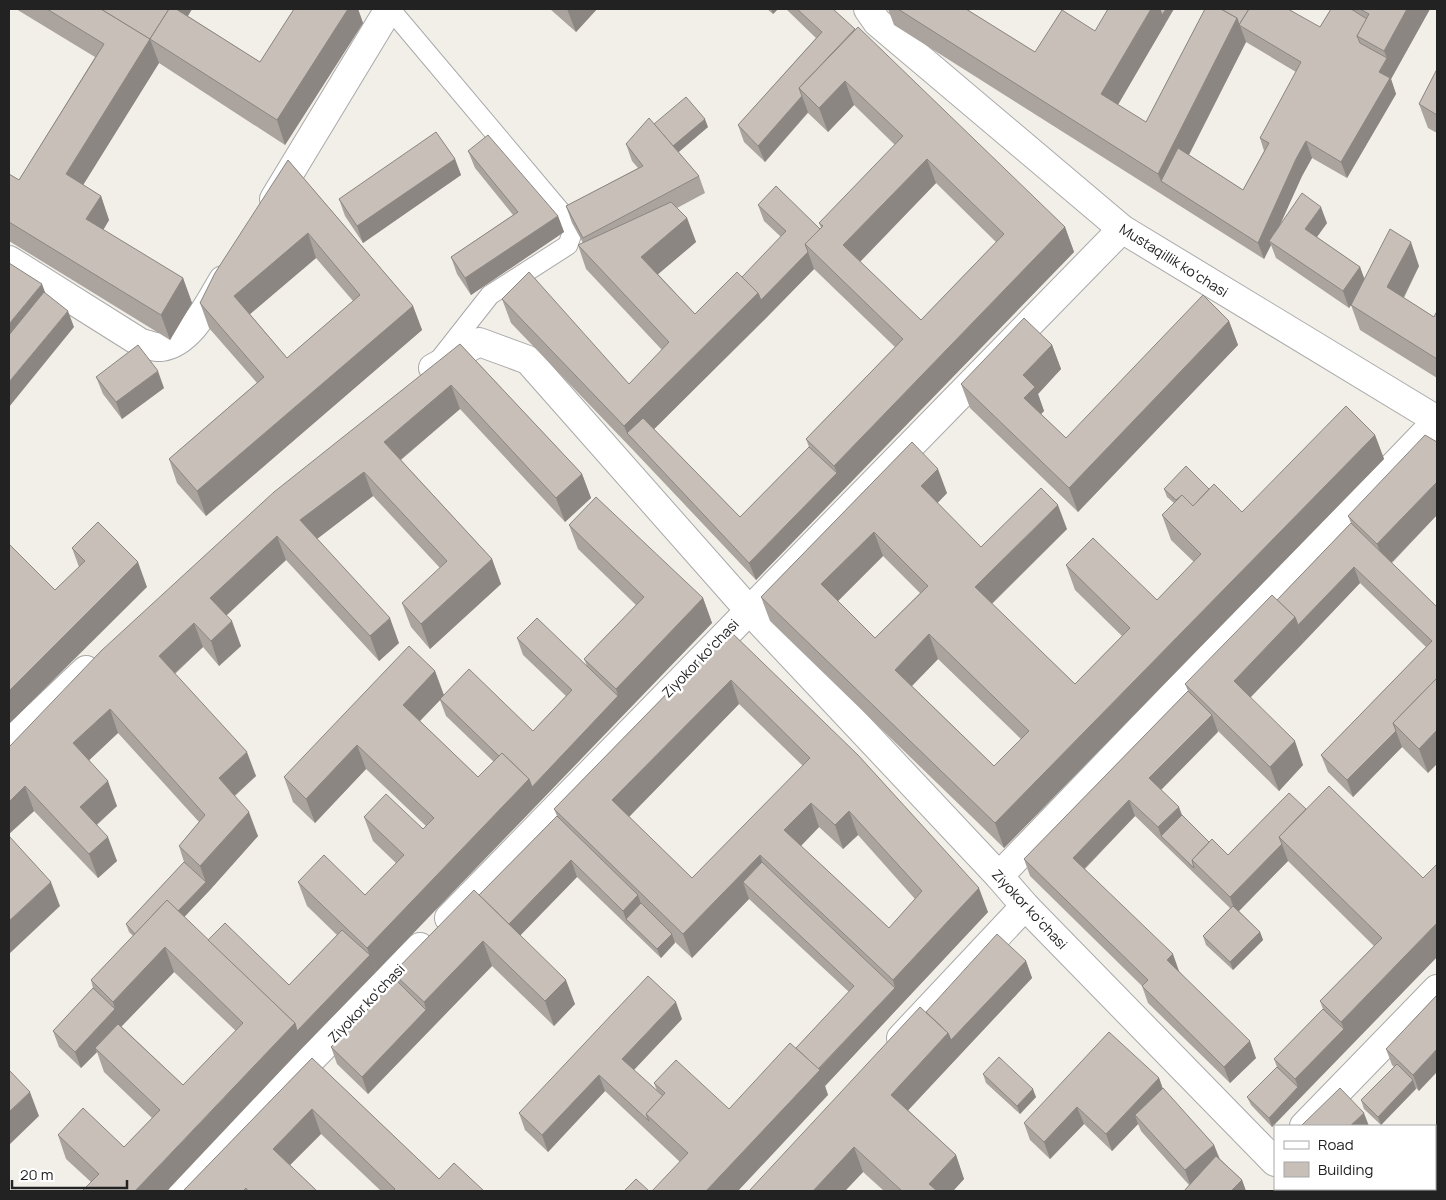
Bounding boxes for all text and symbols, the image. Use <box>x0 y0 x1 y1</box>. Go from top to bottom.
street label: Mustaqillik koʻchasi <box>1116 219 1232 301</box>
street label: Ziyokor koʻchasi <box>657 614 743 702</box>
street label: Ziyokor koʻchasi <box>988 865 1072 953</box>
street label: Ziyokor koʻchasi <box>323 959 409 1047</box>
legend <box>1274 1125 1436 1190</box>
text: Road <box>1318 1134 1354 1155</box>
scale bar <box>12 1158 128 1190</box>
text: Building <box>1318 1159 1373 1180</box>
text: 20 m <box>20 1164 53 1185</box>

